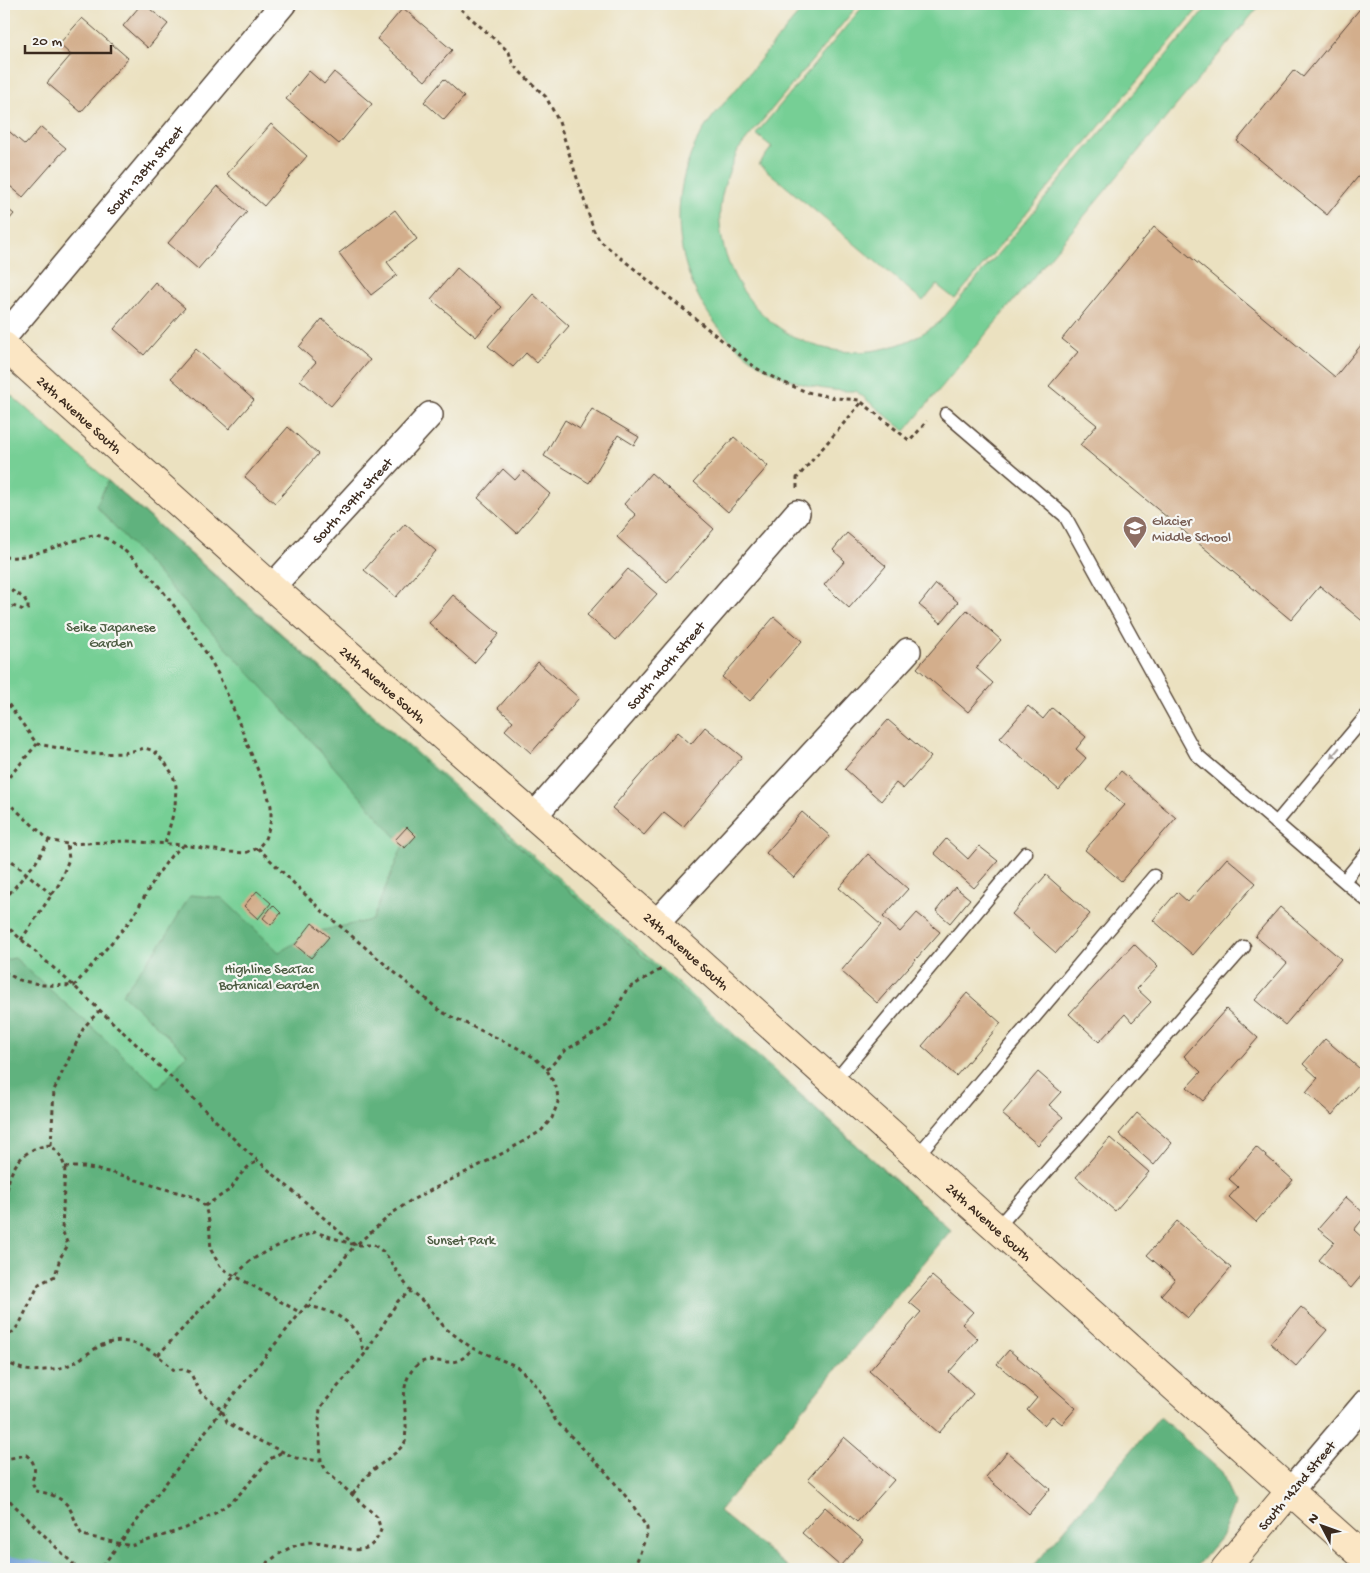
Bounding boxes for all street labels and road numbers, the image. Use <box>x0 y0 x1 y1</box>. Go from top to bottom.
street label: South 138th Street <box>104 122 189 220</box>
street label: 24th Avenue South <box>32 373 125 459</box>
street label: South 139th Street <box>310 454 398 548</box>
street label: South 140th Street <box>624 618 711 714</box>
street label: 24th Avenue South <box>335 644 428 729</box>
street label: 24th Avenue South <box>639 910 732 996</box>
street label: 24th Avenue South <box>941 1181 1034 1266</box>
street label: South 142nd Street <box>1256 1437 1341 1535</box>

